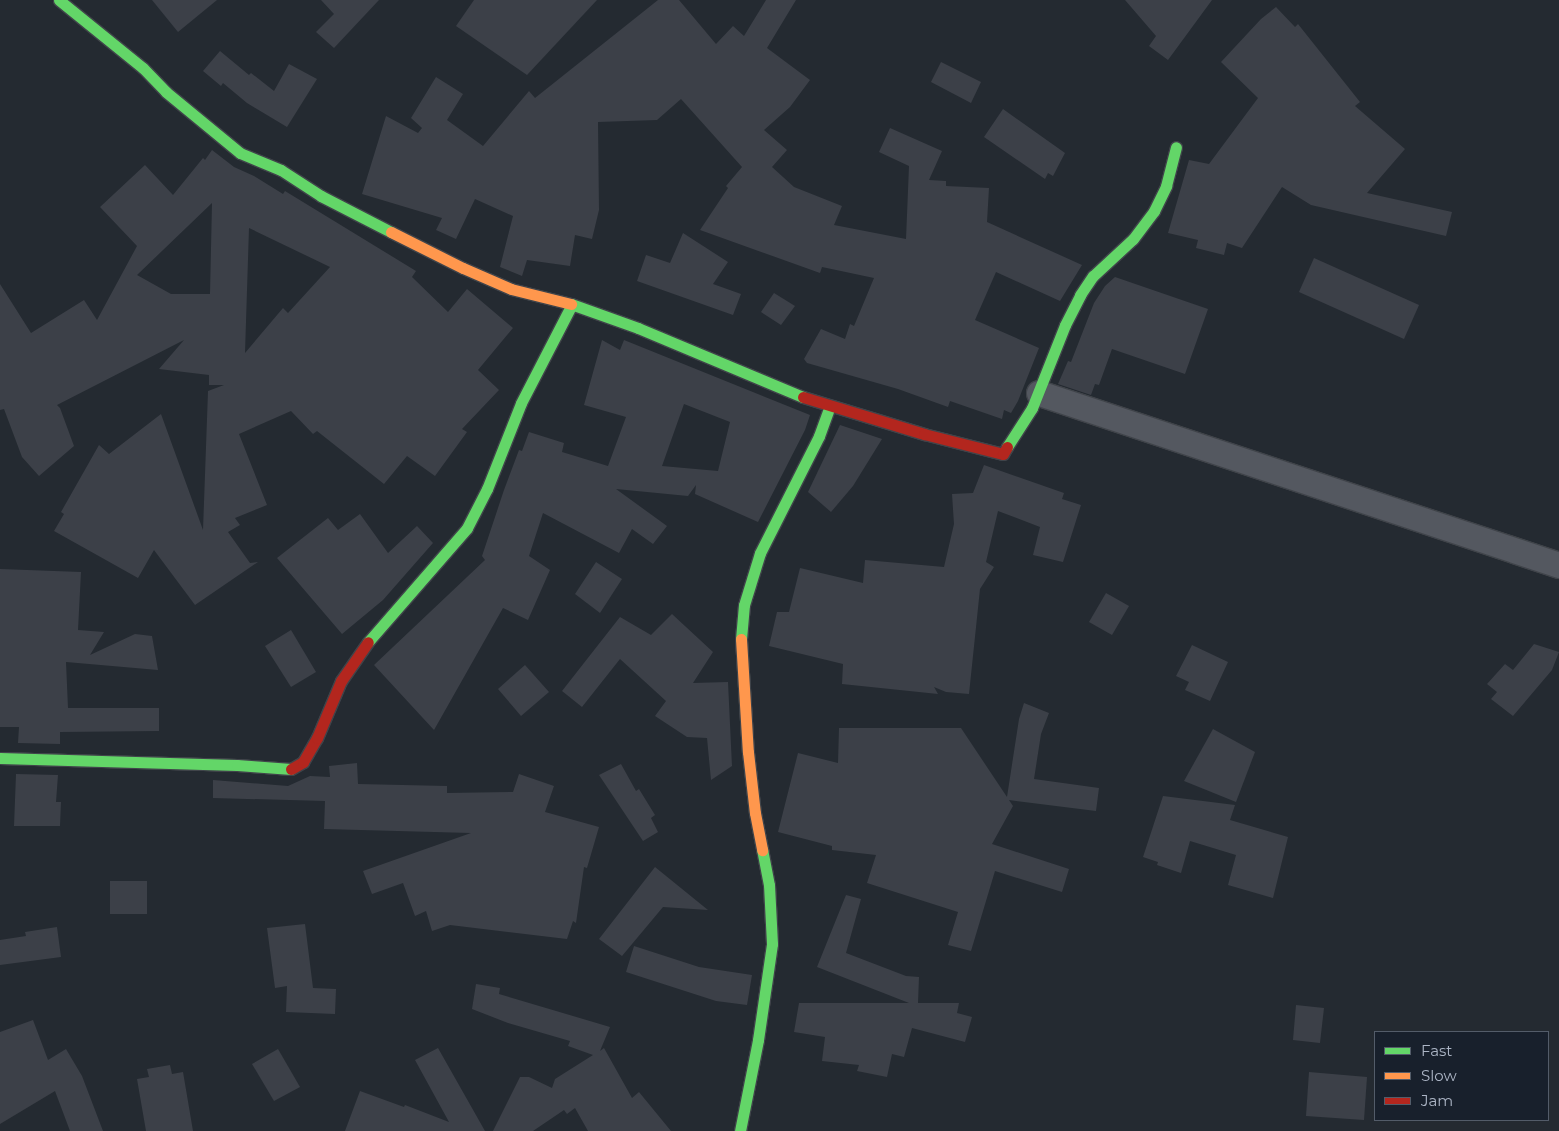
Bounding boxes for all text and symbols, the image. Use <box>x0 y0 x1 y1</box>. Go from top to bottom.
legend <box>1374 1031 1549 1121</box>
text: Fast <box>1421 1041 1452 1060</box>
text: Slow <box>1421 1066 1457 1085</box>
text: Jam <box>1421 1091 1453 1110</box>

